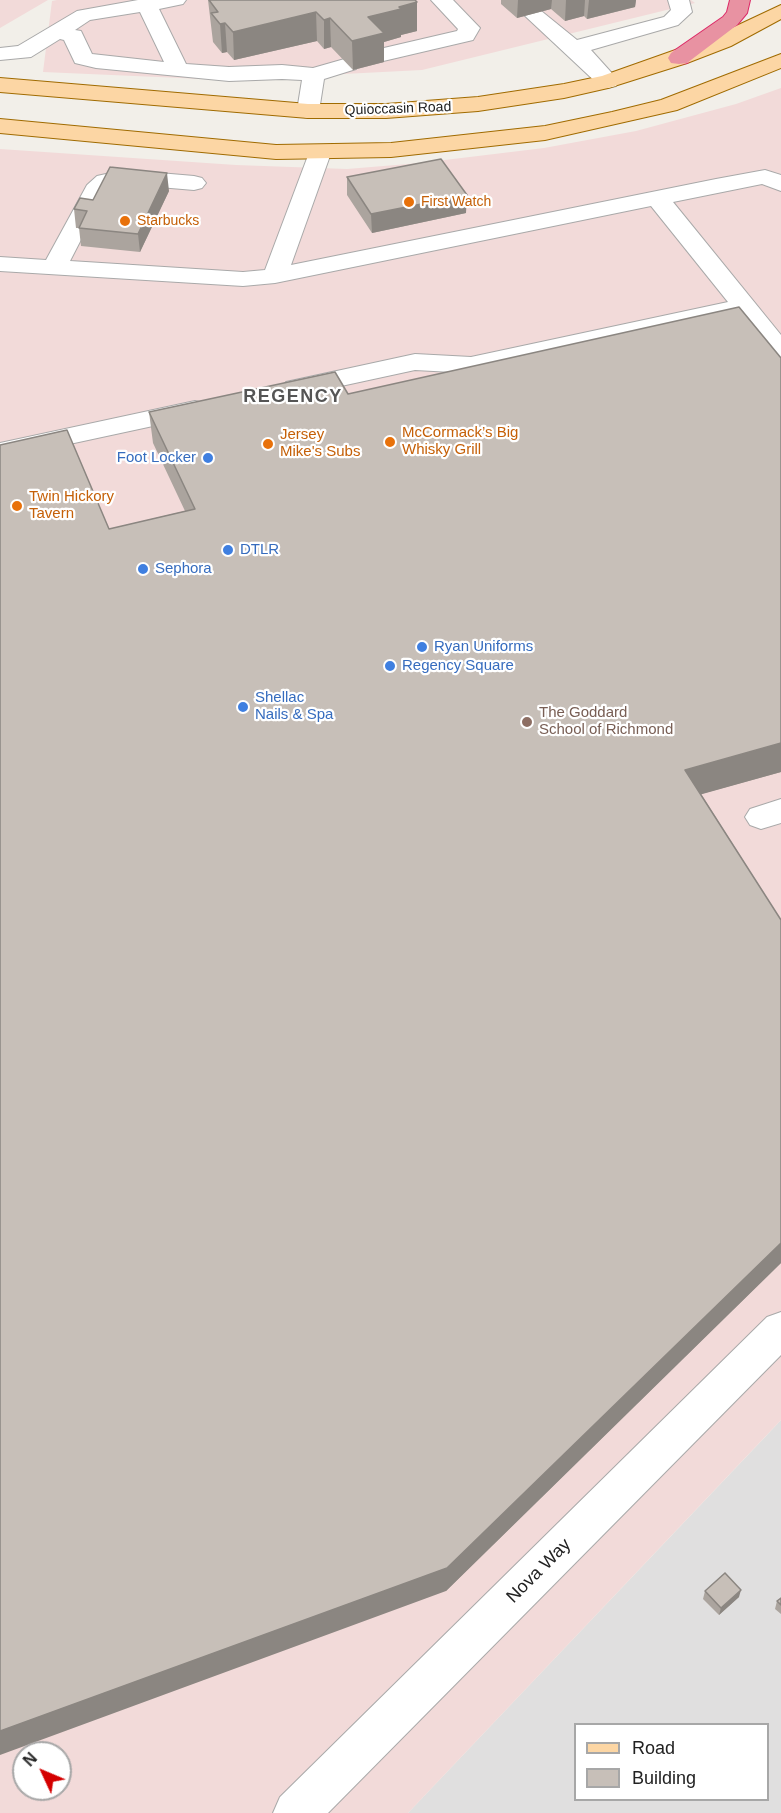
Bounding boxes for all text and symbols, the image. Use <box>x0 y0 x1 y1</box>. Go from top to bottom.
street label: Quioccasin Road <box>344 99 452 119</box>
place label: First Watch <box>421 194 491 210</box>
marker: First Watch <box>402 195 416 209</box>
place label: Starbucks <box>137 213 199 229</box>
marker: Starbucks <box>118 214 132 228</box>
district label: REGENCY <box>243 386 343 408</box>
place label: McCormack’s Big Whisky Grill <box>402 424 518 459</box>
place label: Jersey Mike's Subs <box>280 426 360 461</box>
marker: McCormack’s Big Whisky Grill <box>383 435 397 449</box>
marker: Jersey Mike's Subs <box>261 437 275 451</box>
place label: Foot Locker <box>117 449 196 467</box>
marker: Foot Locker <box>201 451 215 465</box>
place label: Twin Hickory Tavern <box>29 488 114 523</box>
marker: Twin Hickory Tavern <box>10 499 24 513</box>
place label: DTLR <box>240 541 279 559</box>
marker: DTLR <box>221 543 235 557</box>
place label: Sephora <box>155 560 212 578</box>
marker: Sephora <box>136 562 150 576</box>
place label: Ryan Uniforms <box>434 638 533 656</box>
marker: Ryan Uniforms <box>415 640 429 654</box>
place label: Regency Square <box>402 657 514 675</box>
marker: Regency Square <box>383 659 397 673</box>
place label: Shellac Nails & Spa <box>255 689 333 724</box>
marker: Shellac Nails & Spa <box>236 700 250 714</box>
place label: The Goddard School of Richmond <box>539 704 673 739</box>
marker: The Goddard School of Richmond <box>520 715 534 729</box>
street label: Nova Way <box>502 1534 576 1608</box>
legend <box>574 1723 769 1801</box>
text: Road <box>632 1738 675 1758</box>
north arrow <box>12 1741 72 1801</box>
text: N <box>20 1749 40 1770</box>
text: Building <box>632 1768 696 1788</box>

